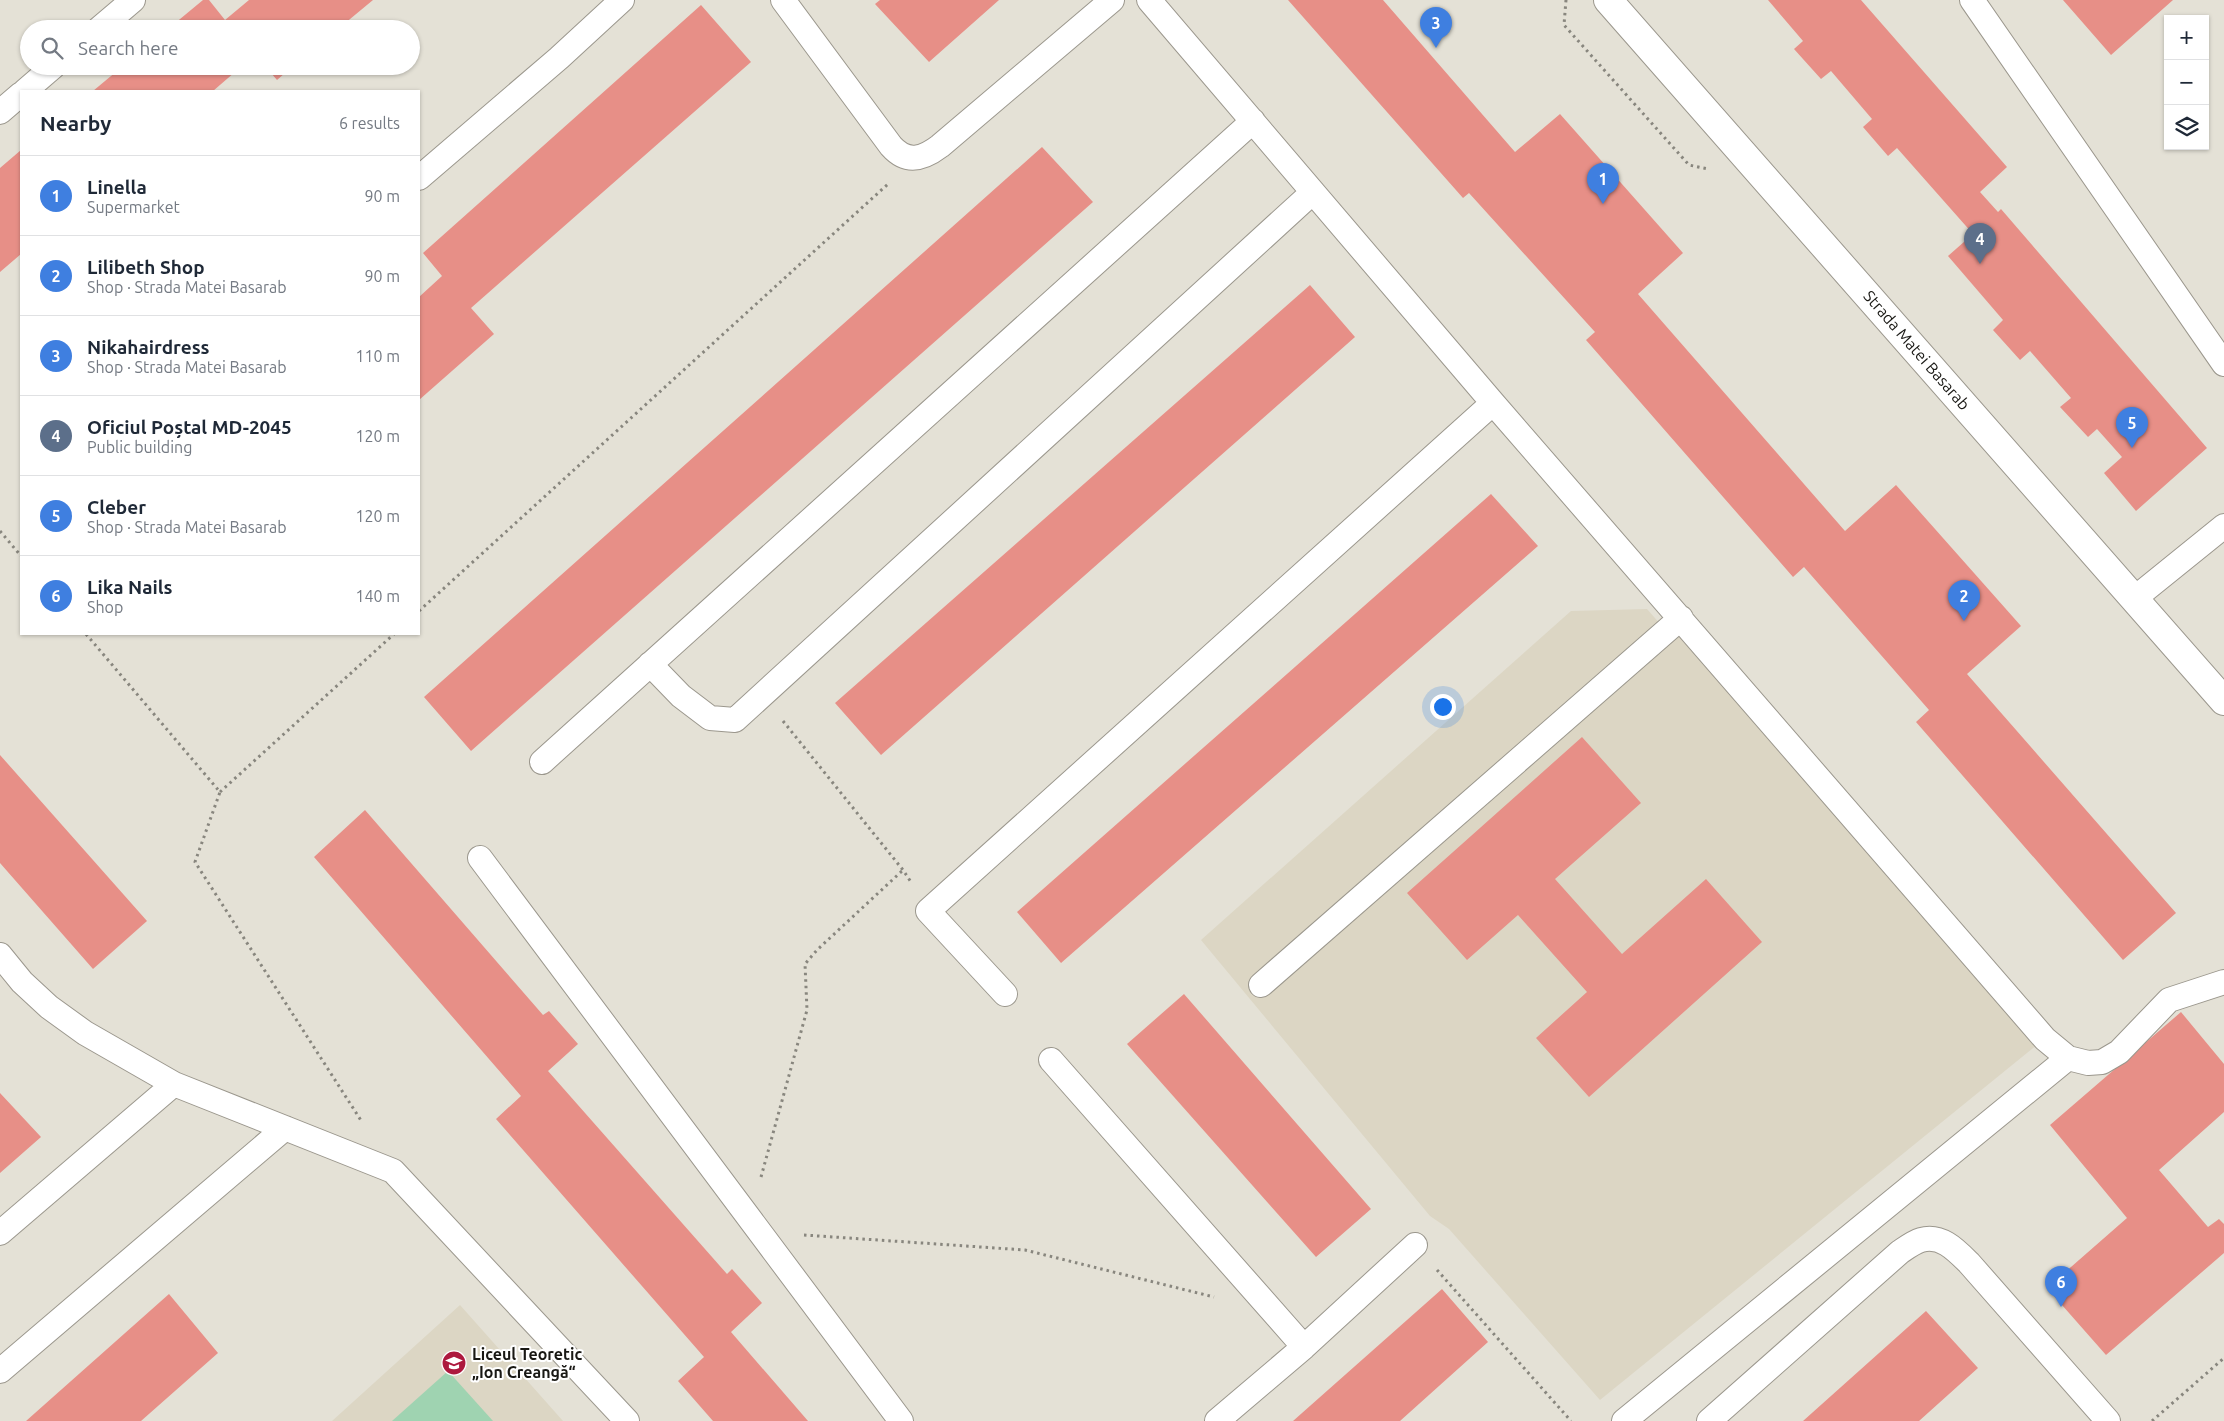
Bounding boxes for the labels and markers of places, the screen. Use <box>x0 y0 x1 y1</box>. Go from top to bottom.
pin: 3 <box>1420 7 1452 48</box>
pin: 1 <box>1587 163 1619 204</box>
pin: 4 <box>1964 223 1996 264</box>
pin: 5 <box>2116 407 2148 448</box>
pin: 2 <box>1948 580 1980 621</box>
pin: 6 <box>2045 1266 2077 1307</box>
place label: Liceul Teoretic „Ion Creangă“ <box>472 1345 582 1381</box>
school or university icon: Liceul Teoretic „Ion Creangă“ <box>441 1350 467 1376</box>

